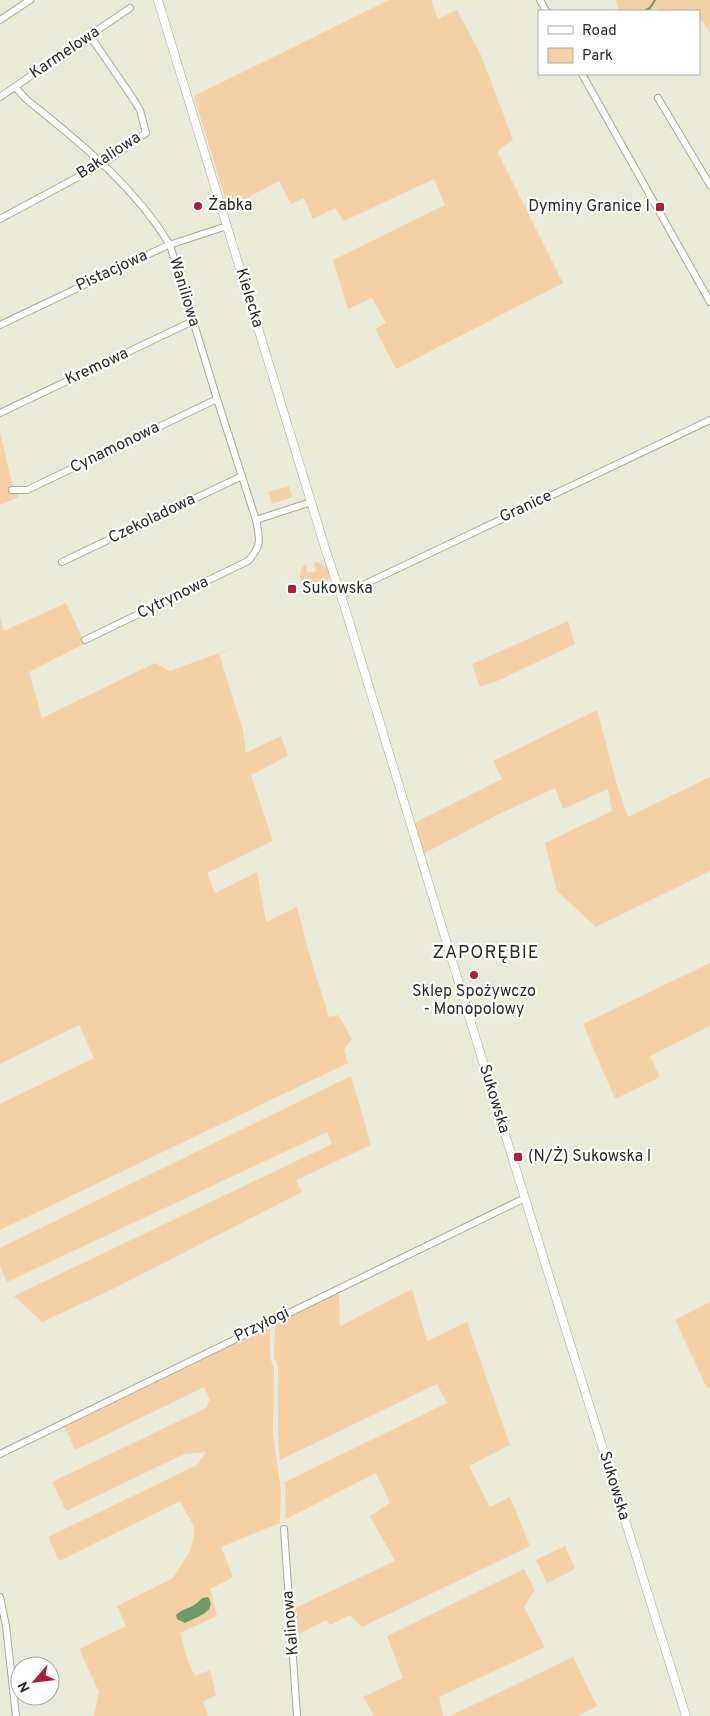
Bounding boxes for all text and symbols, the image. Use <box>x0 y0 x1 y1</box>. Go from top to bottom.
legend <box>538 10 700 75</box>
street label: Karmelowa <box>26 22 104 84</box>
text: Road <box>582 22 617 41</box>
text: Park <box>582 47 613 66</box>
street label: Bakaliowa <box>73 128 145 184</box>
place label: Żabka <box>208 195 252 216</box>
place label: Dyminy Granice I <box>528 197 650 217</box>
marker: Żabka <box>192 200 204 212</box>
marker: Dyminy Granice I <box>654 201 666 213</box>
street label: Pistacjowa <box>73 246 151 296</box>
street label: Waniliowa <box>164 255 204 329</box>
street label: Kielecka <box>231 266 267 330</box>
street label: Kremowa <box>62 344 132 390</box>
street label: Cynamonowa <box>67 418 163 478</box>
street label: Granice <box>497 486 555 528</box>
street label: Czekoladowa <box>105 489 199 549</box>
street label: Cytrynowa <box>134 572 212 624</box>
place label: Sukowska <box>302 579 373 599</box>
marker: Sukowska <box>286 583 298 595</box>
district label: ZAPORĘBIE <box>432 942 540 965</box>
marker: Sklep Spożywczo - Monopolowy <box>468 969 480 981</box>
place label: Sklep Spożywczo - Monopolowy <box>412 982 536 1020</box>
street label: Sukowska <box>474 1062 514 1136</box>
place label: (N/Ż) Sukowska I <box>528 1146 651 1167</box>
marker: (N/Ż) Sukowska I <box>512 1151 524 1163</box>
street label: Przyłogi <box>231 1303 293 1347</box>
street label: Sukowska <box>594 1449 634 1523</box>
street label: Kalinowa <box>278 1590 304 1656</box>
north arrow <box>10 1656 60 1706</box>
text: N <box>15 1678 35 1695</box>

